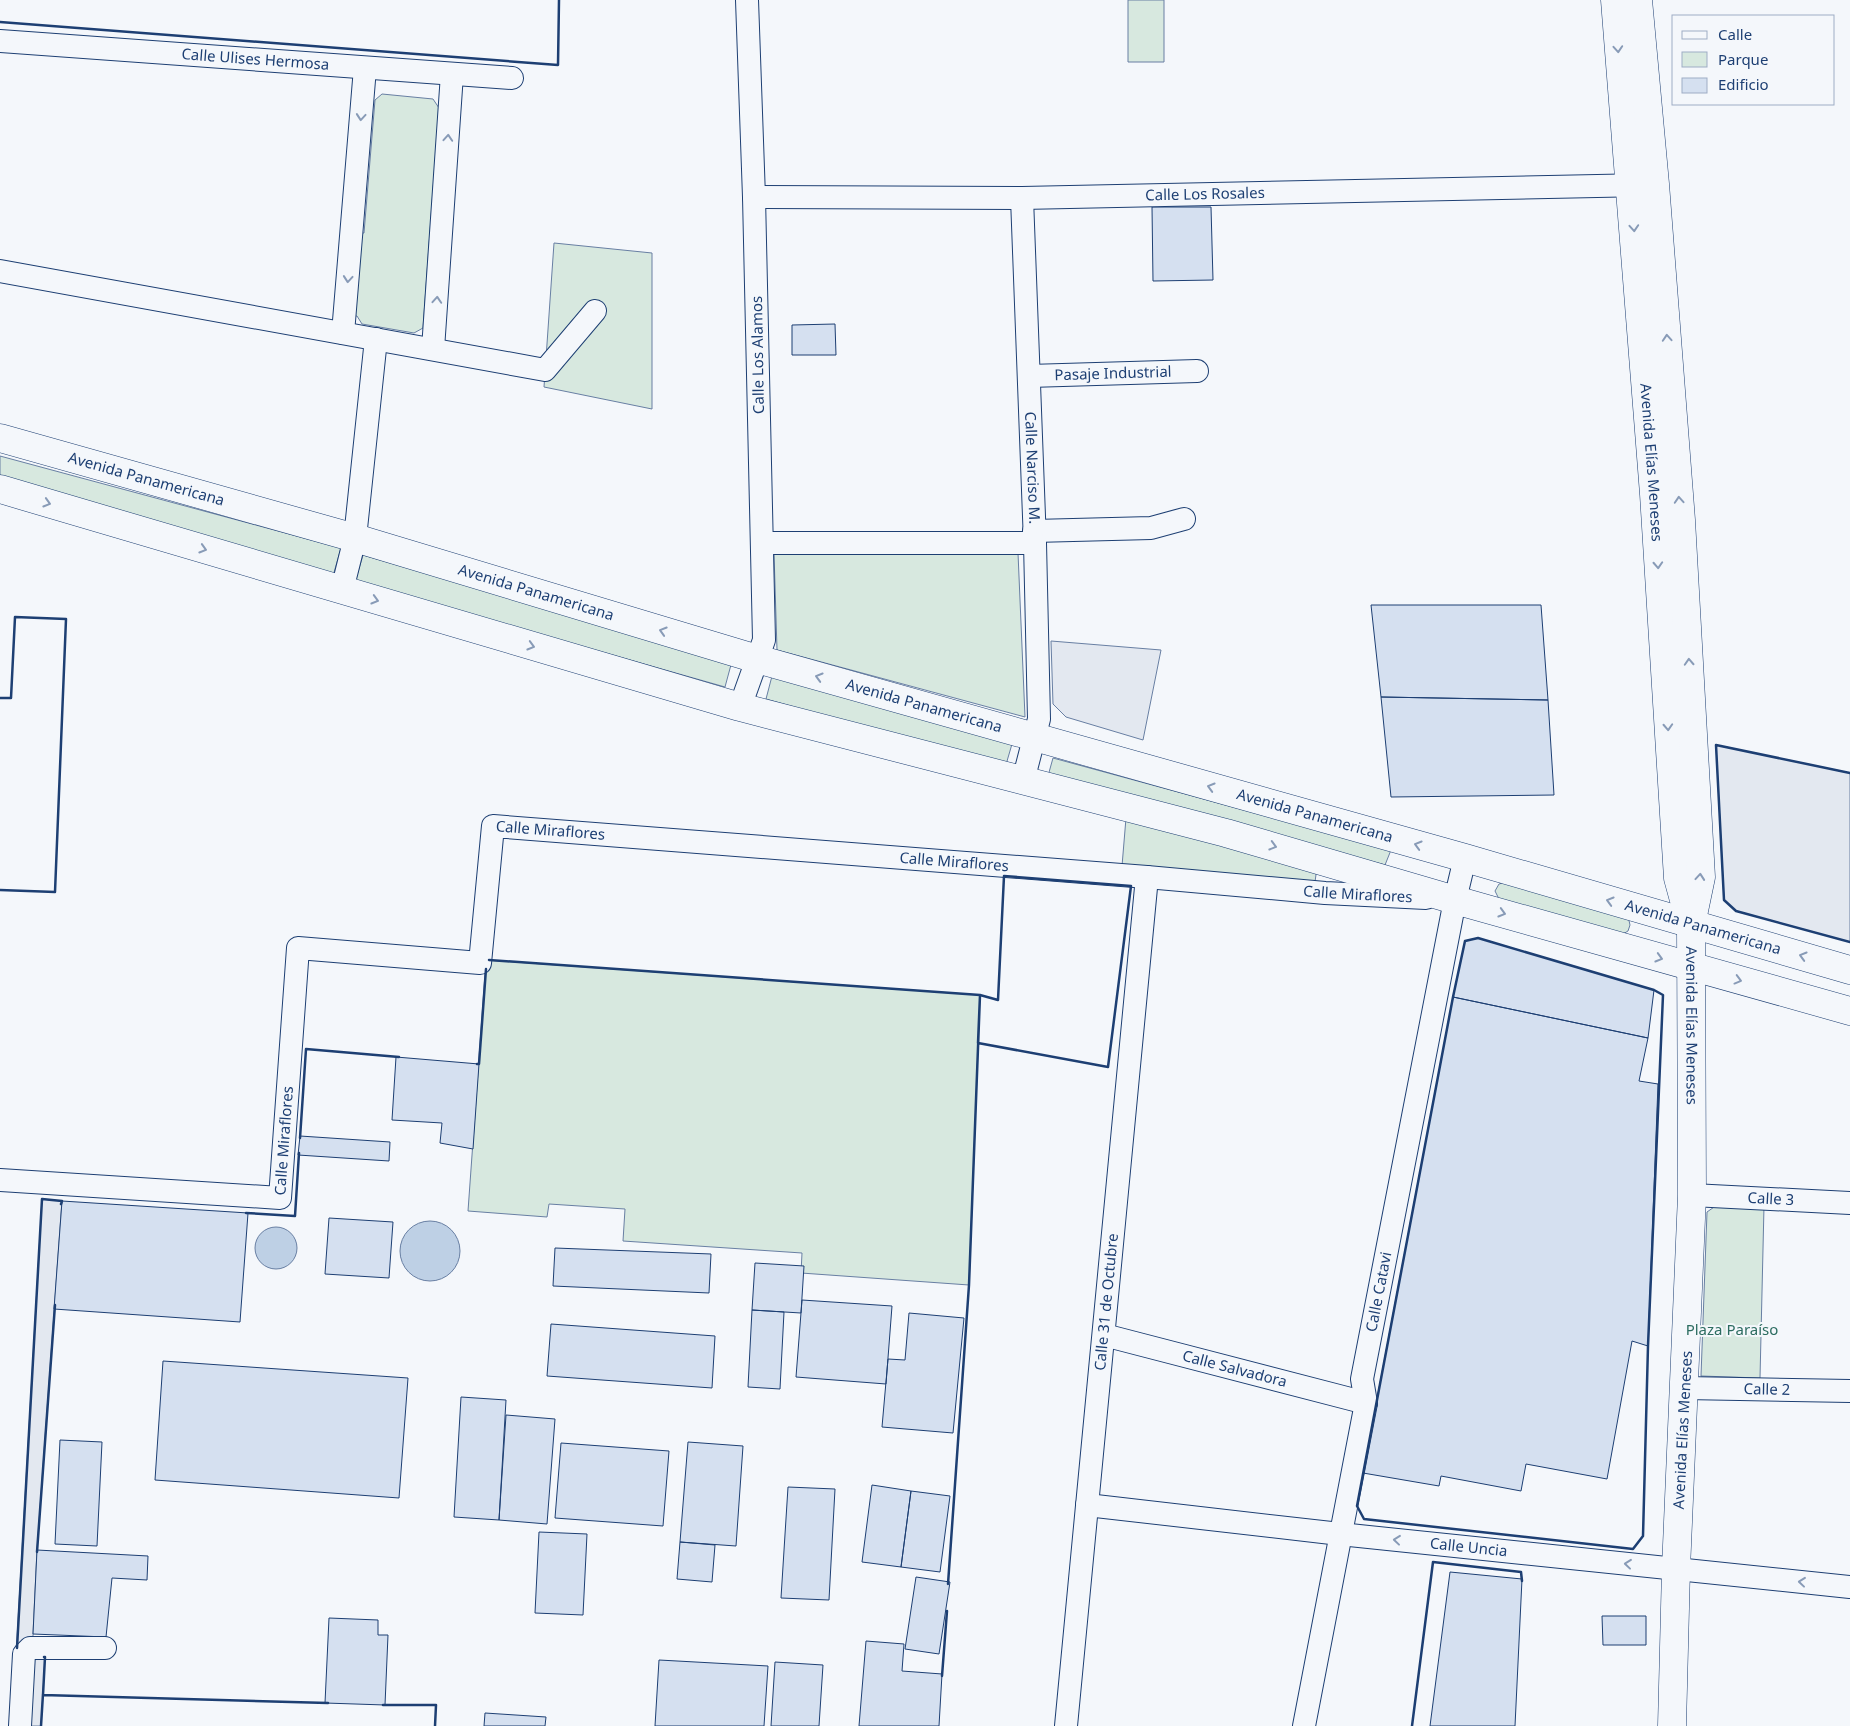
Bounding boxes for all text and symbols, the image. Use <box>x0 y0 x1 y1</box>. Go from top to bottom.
legend <box>1672 15 1835 105</box>
text: Calle <box>1718 24 1752 44</box>
street label: Calle Ulises Hermosa <box>181 43 330 74</box>
one-way arrow <box>1612 45 1623 53</box>
text: Parque <box>1718 49 1768 69</box>
text: Edificio <box>1718 74 1769 94</box>
one-way arrow <box>356 113 367 121</box>
one-way arrow <box>442 134 453 142</box>
street label: Calle Los Rosales <box>1145 182 1265 204</box>
one-way arrow <box>1628 224 1639 232</box>
one-way arrow <box>343 275 354 283</box>
one-way arrow <box>431 296 442 304</box>
street label: Calle Los Alamos <box>746 296 768 414</box>
one-way arrow <box>1662 334 1673 342</box>
street label: Pasaje Industrial <box>1054 361 1172 384</box>
street label: Avenida Elías Meneses <box>1636 383 1668 542</box>
street label: Calle Narciso M. <box>1021 411 1045 524</box>
street label: Avenida Panamericana <box>66 447 227 510</box>
one-way arrow <box>1674 496 1685 504</box>
one-way arrow <box>42 497 50 507</box>
one-way arrow <box>198 544 206 554</box>
street label: Avenida Panamericana <box>456 559 617 624</box>
one-way arrow <box>1653 561 1664 569</box>
one-way arrow <box>371 595 379 605</box>
one-way arrow <box>659 626 667 636</box>
one-way arrow <box>527 640 535 650</box>
one-way arrow <box>1683 658 1694 666</box>
one-way arrow <box>815 672 823 682</box>
street label: Avenida Panamericana <box>844 673 1005 736</box>
one-way arrow <box>1663 723 1674 731</box>
one-way arrow <box>1208 782 1216 792</box>
street label: Avenida Panamericana <box>1235 783 1395 846</box>
street label: Calle Miraflores <box>495 815 606 844</box>
one-way arrow <box>1415 840 1423 850</box>
one-way arrow <box>1268 841 1276 851</box>
street label: Calle Miraflores <box>899 847 1010 875</box>
one-way arrow <box>1694 873 1705 881</box>
street label: Calle Miraflores <box>1302 880 1413 906</box>
street label: Avenida Panamericana <box>1623 894 1784 958</box>
one-way arrow <box>1607 896 1615 906</box>
one-way arrow <box>1498 908 1506 918</box>
street label: Avenida Elías Meneses <box>1682 946 1703 1105</box>
one-way arrow <box>1654 952 1662 962</box>
one-way arrow <box>1800 952 1808 962</box>
one-way arrow <box>1734 974 1743 985</box>
street label: Calle Miraflores <box>269 1085 297 1196</box>
street label: Calle 3 <box>1747 1187 1795 1209</box>
street label: Calle 31 de Octubre <box>1089 1232 1122 1371</box>
street label: Calle Catavi <box>1360 1250 1396 1333</box>
park label: Plaza Paraíso <box>1686 1319 1778 1339</box>
street label: Calle Salvadora <box>1180 1345 1289 1391</box>
street label: Avenida Elías Meneses <box>1668 1350 1696 1510</box>
street label: Calle 2 <box>1744 1378 1790 1399</box>
street label: Calle Uncia <box>1429 1532 1508 1560</box>
one-way arrow <box>1392 1535 1400 1546</box>
one-way arrow <box>1623 1559 1631 1570</box>
one-way arrow <box>1797 1577 1805 1588</box>

